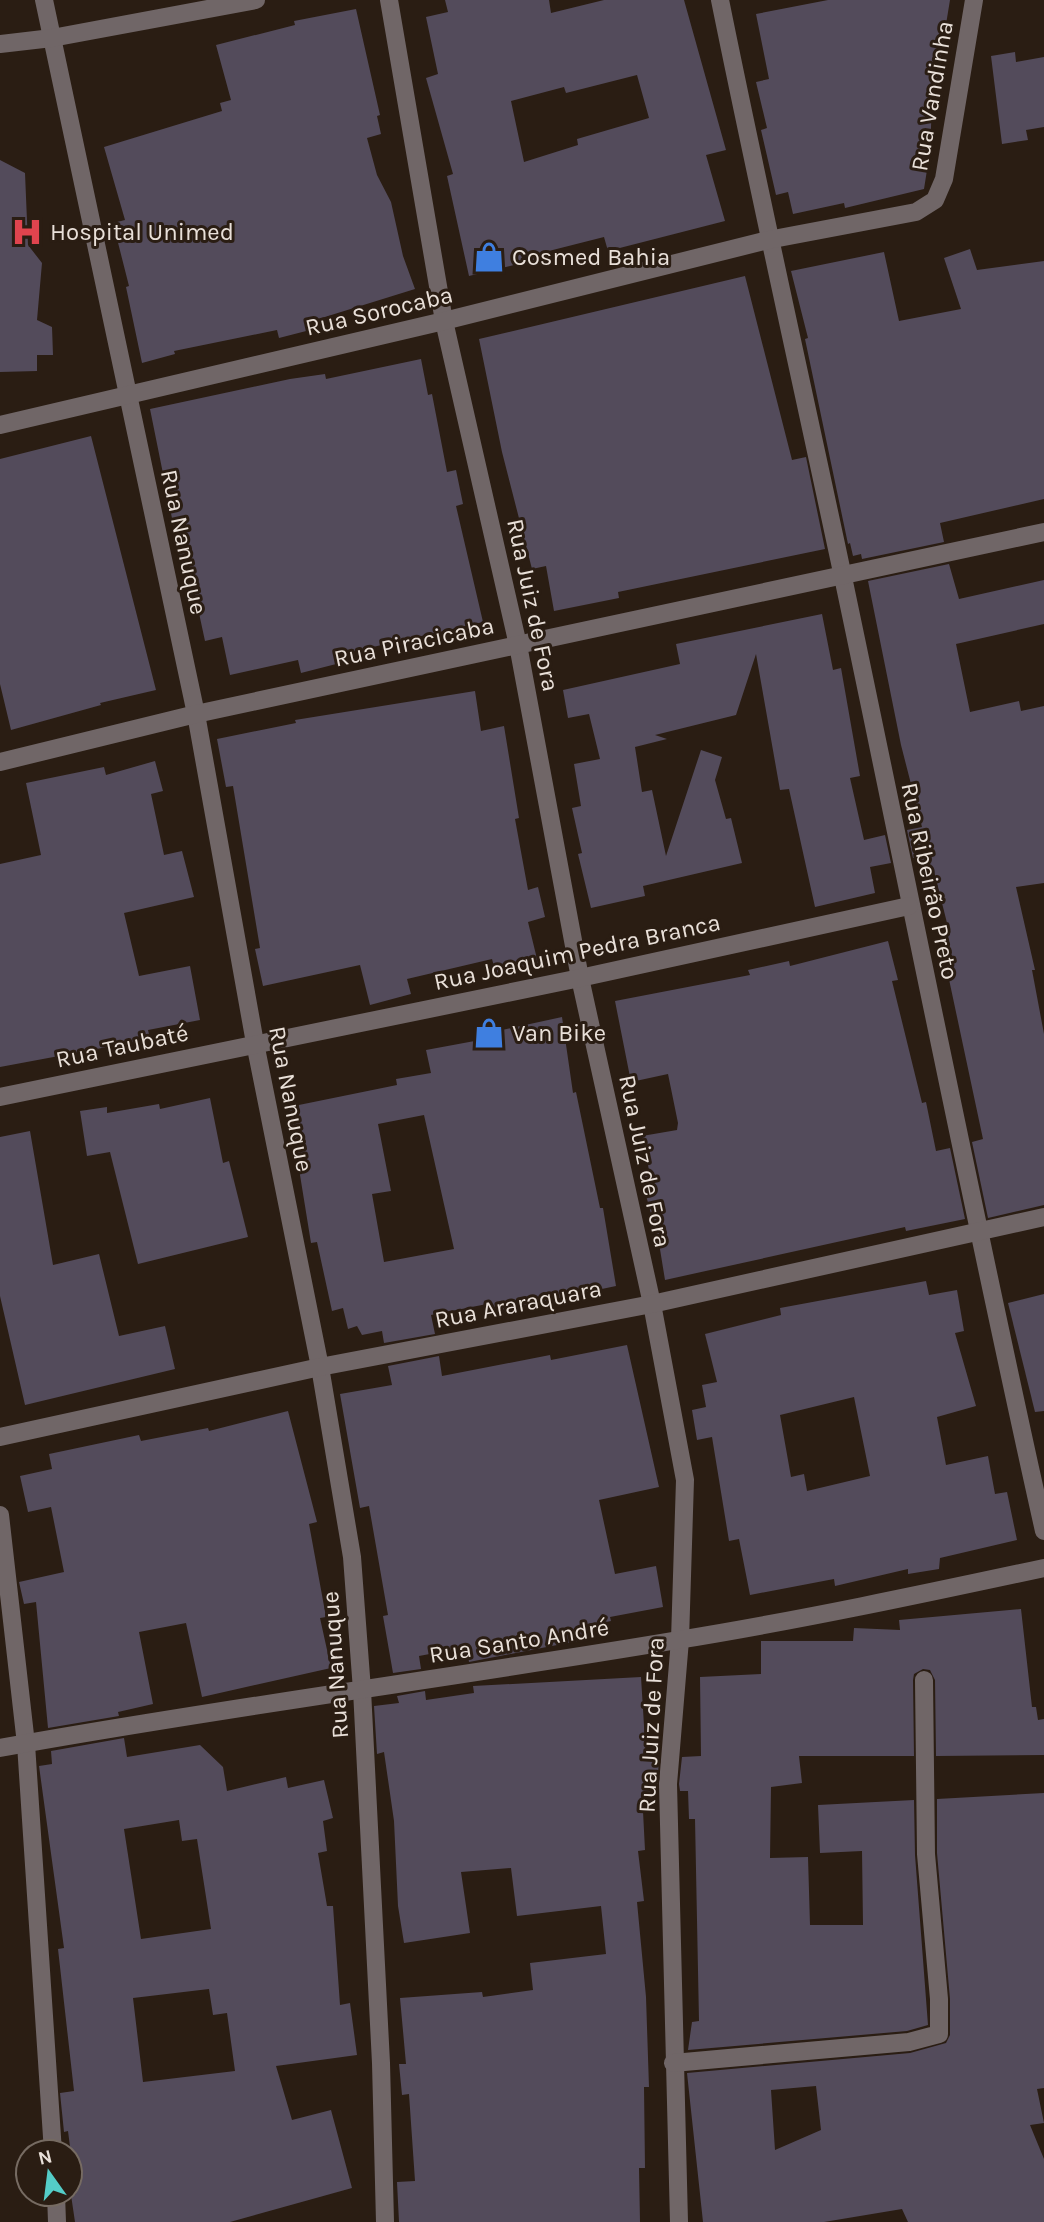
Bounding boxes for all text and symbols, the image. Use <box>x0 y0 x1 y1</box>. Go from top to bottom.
street label: Rua Vandinha <box>905 19 959 173</box>
hospital icon: Hospital Unimed <box>10 215 44 249</box>
place label: Hospital Unimed <box>50 218 234 246</box>
shop icon: Cosmed Bahia <box>472 240 506 274</box>
place label: Cosmed Bahia <box>512 243 670 271</box>
street label: Rua Sorocaba <box>302 280 456 342</box>
street label: Rua Nanuque <box>155 467 213 617</box>
street label: Rua Juiz de Fora <box>501 516 565 694</box>
street label: Rua Piracicaba <box>331 611 497 673</box>
street label: Rua Ribeirão Preto <box>895 780 965 982</box>
street label: Rua Joaquim Pedra Branca <box>431 908 723 996</box>
shop icon: Van Bike <box>472 1016 506 1050</box>
street label: Rua Taubaté <box>53 1018 191 1074</box>
place label: Van Bike <box>512 1019 606 1047</box>
street label: Rua Nanuque <box>263 1024 319 1174</box>
street label: Rua Juiz de Fora <box>613 1072 677 1250</box>
street label: Rua Araraquara <box>432 1274 604 1334</box>
street label: Rua Nanuque <box>316 1590 354 1740</box>
street label: Rua Santo André <box>427 1613 611 1669</box>
street label: Rua Juiz de Fora <box>632 1637 670 1813</box>
north arrow <box>14 2138 84 2208</box>
text: N <box>36 2145 54 2170</box>

